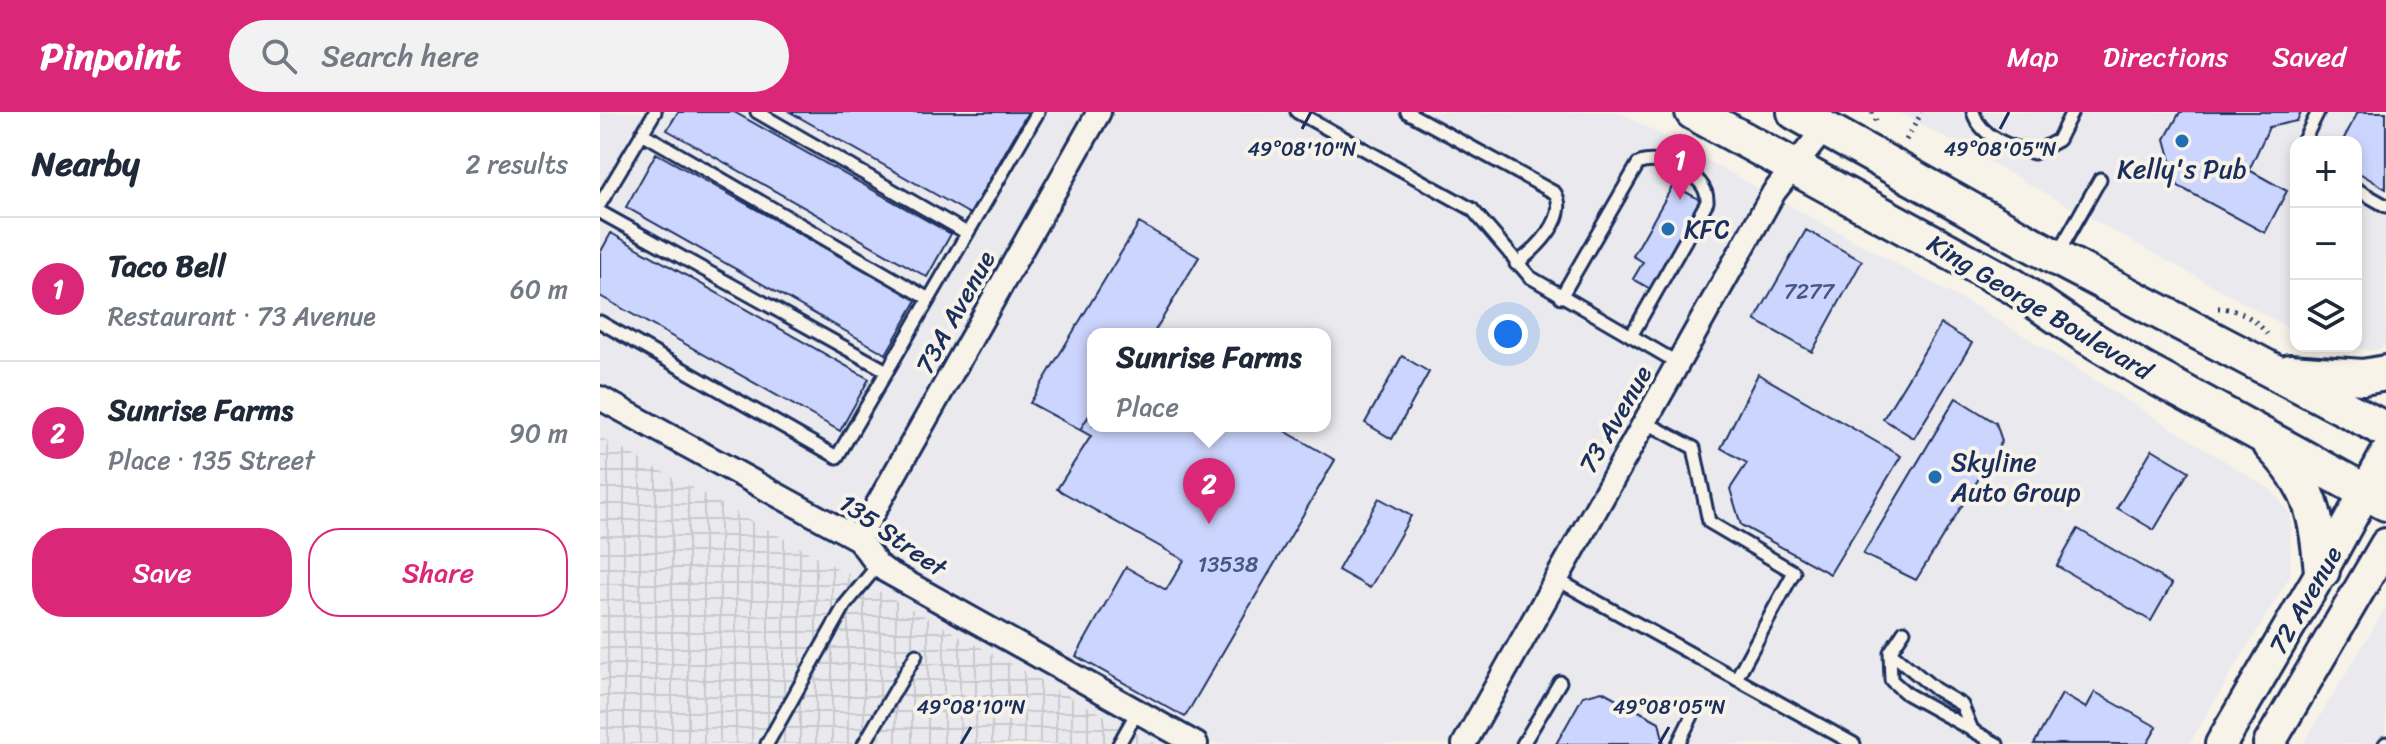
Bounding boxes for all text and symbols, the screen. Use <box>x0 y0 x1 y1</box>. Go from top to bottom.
search box <box>229 20 789 92</box>
text: Pinpoint <box>40 23 181 90</box>
text: Search here <box>321 29 479 83</box>
text: Map <box>2007 32 2059 81</box>
text: Directions <box>2103 32 2228 81</box>
text: Saved <box>2272 32 2346 81</box>
icon: search <box>257 34 301 78</box>
text: 49°08'10"N <box>1248 132 1357 167</box>
text: 49°08'05"N <box>1944 132 2056 167</box>
marker: Kelly's Pub <box>2173 132 2191 150</box>
text: Nearby <box>32 134 140 194</box>
pin: 1 <box>1654 134 1706 200</box>
map controls <box>2290 136 2362 352</box>
button: + <box>2290 136 2362 208</box>
text: 2 results <box>466 141 568 187</box>
place label: Kelly's Pub <box>2117 146 2247 192</box>
place label: KFC <box>1684 206 1730 252</box>
button: − <box>2290 208 2362 280</box>
marker: KFC <box>1659 220 1677 238</box>
street label: King George Boulevard <box>1918 221 2164 394</box>
text: Taco Bell <box>108 239 226 293</box>
street label: 73A Avenue <box>902 241 1008 383</box>
text: 1 <box>52 266 64 312</box>
text: 60 m <box>510 266 568 312</box>
house number: 7277 <box>1784 272 1836 311</box>
button: layers <box>2290 280 2362 352</box>
text: Restaurant · 73 Avenue <box>108 293 376 339</box>
your location <box>1488 314 1528 354</box>
popup <box>1087 328 1331 432</box>
text: Sunrise Farms <box>1116 330 1302 384</box>
street label: 73 Avenue <box>1565 356 1665 482</box>
text: Sunrise Farms <box>108 383 293 437</box>
text: Place <box>1116 384 1179 430</box>
text: 2 <box>50 410 66 456</box>
text: 90 m <box>509 410 568 456</box>
text: Place · 135 Street <box>108 437 315 483</box>
place label: Skyline Auto Group <box>1950 439 2081 515</box>
pin: 2 <box>1183 458 1235 524</box>
marker: Skyline Auto Group <box>1926 468 1944 486</box>
street label: 135 Street <box>829 481 958 590</box>
button: Save <box>32 528 292 617</box>
button: Share <box>308 528 568 617</box>
street label: 72 Avenue <box>2255 536 2355 663</box>
house number: 13538 <box>1198 545 1258 584</box>
text: 49°08'10"N <box>917 690 1026 725</box>
text: 49°08'05"N <box>1613 690 1725 725</box>

